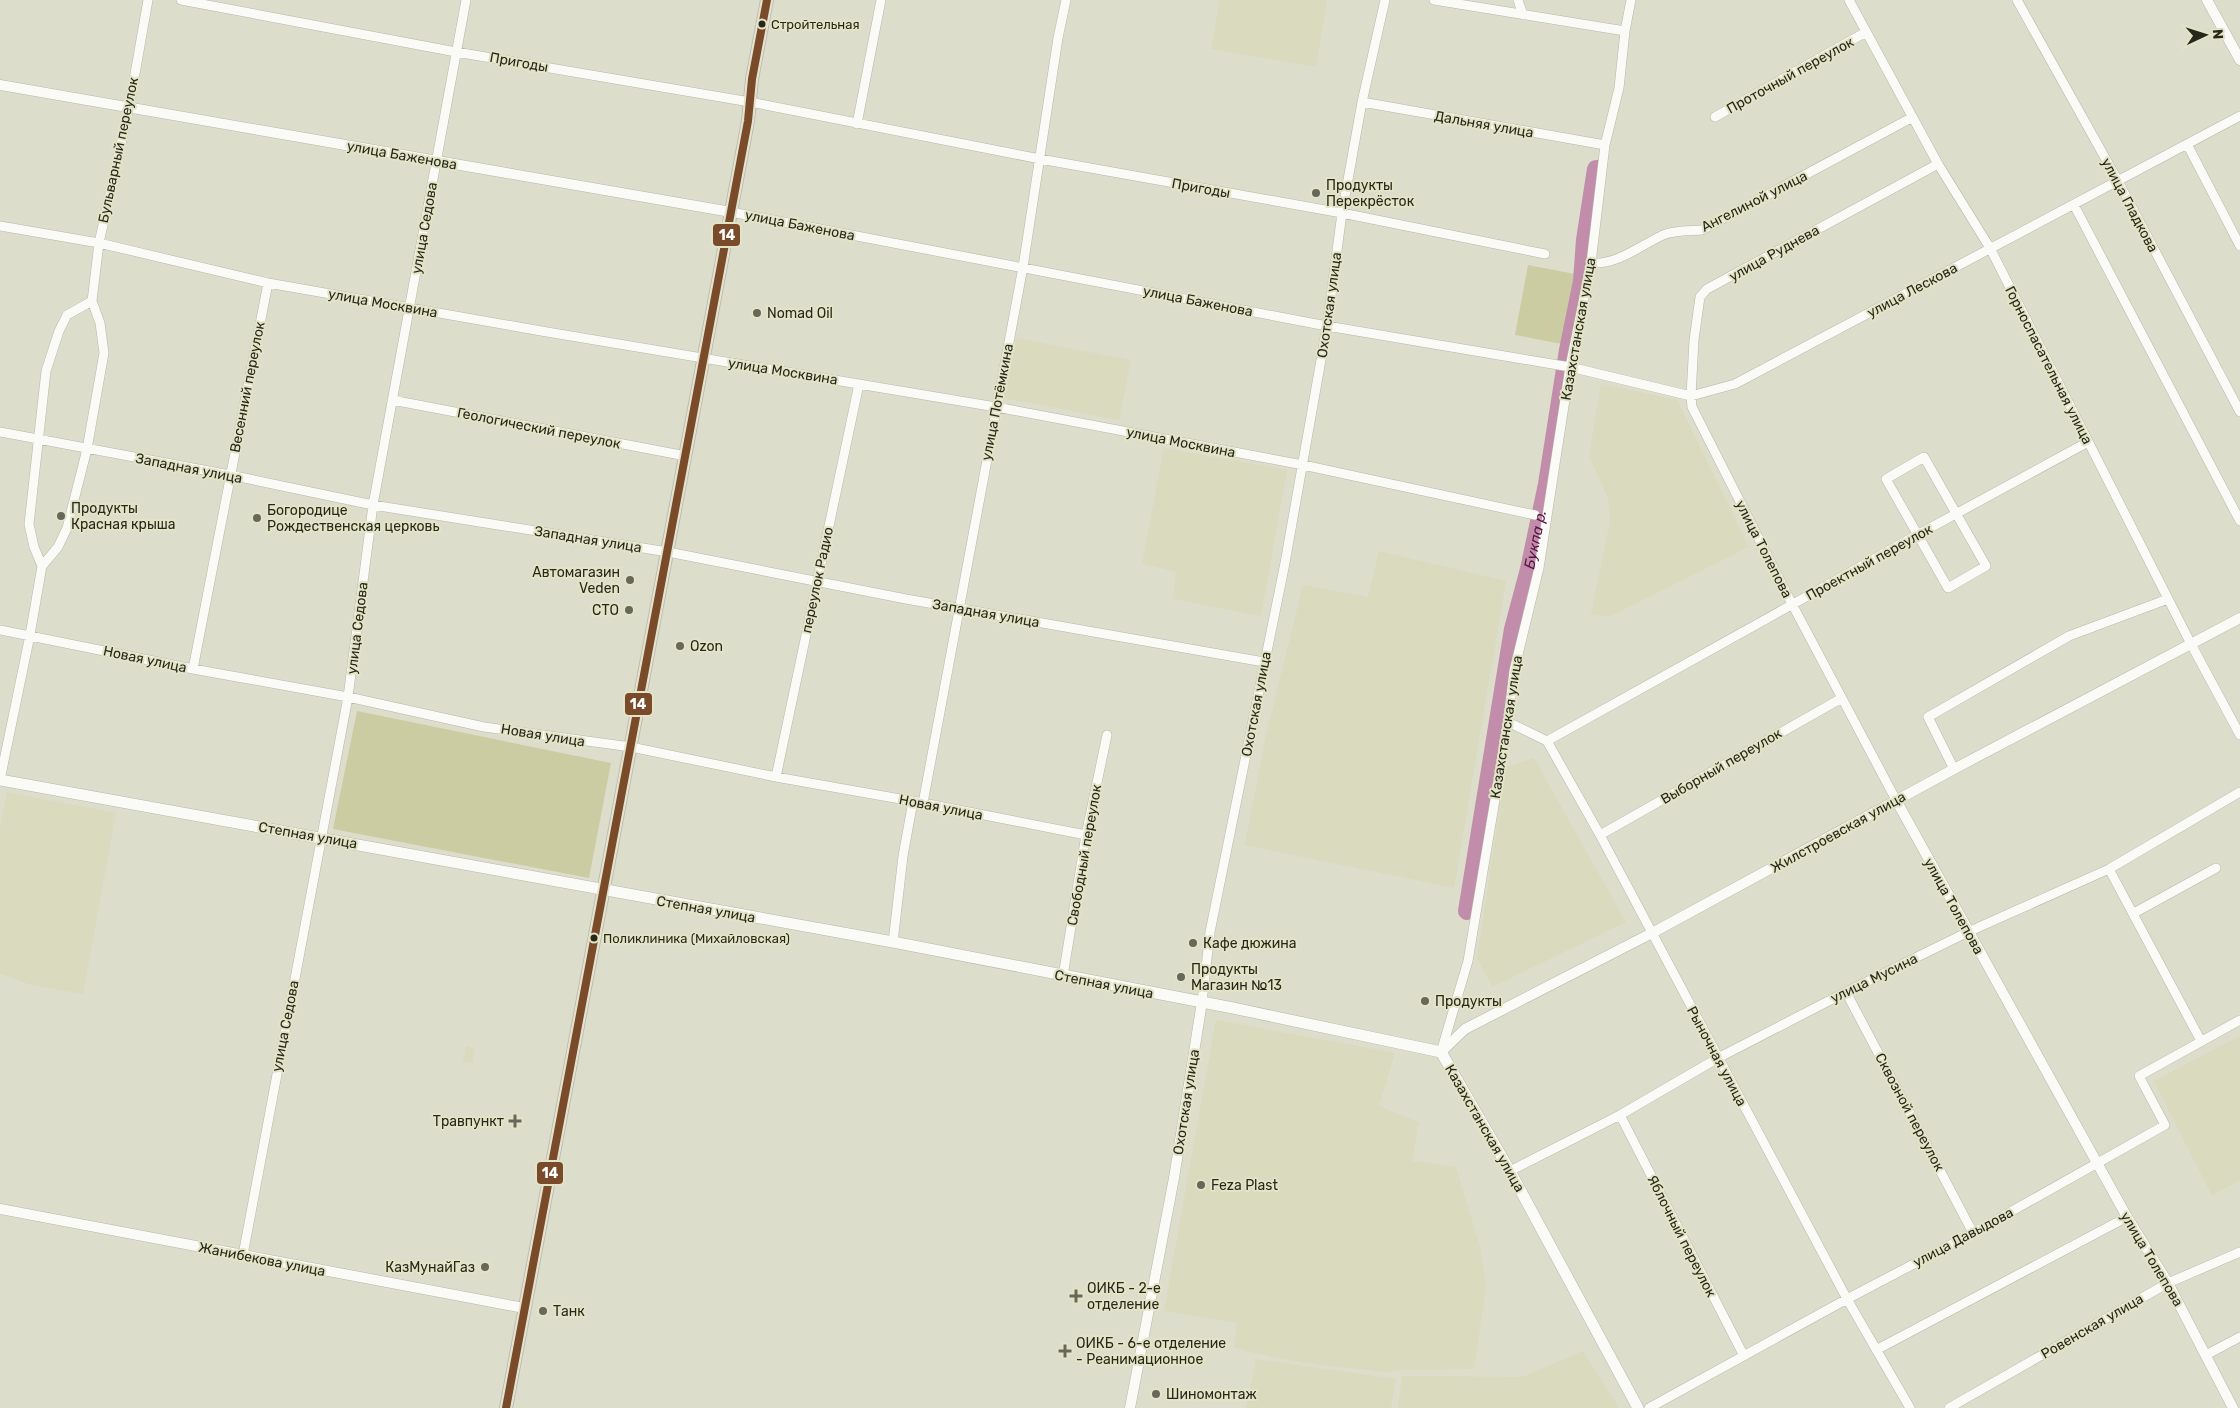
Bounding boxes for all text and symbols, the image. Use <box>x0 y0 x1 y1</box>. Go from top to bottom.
north arrow <box>2180 10 2230 60</box>
place label: Стройтельная <box>771 17 860 32</box>
marker: Стройтельная <box>757 19 767 29</box>
text: N <box>2209 29 2226 40</box>
street label: Проточный переулок <box>1724 33 1857 117</box>
street label: Пригоды <box>488 49 549 76</box>
street label: Бульварный переулок <box>95 75 142 225</box>
street label: Дальняя улица <box>1433 107 1535 142</box>
street label: улица Баженова <box>346 137 458 174</box>
street label: улица Гладкова <box>2098 155 2162 255</box>
street label: Ангелиной улица <box>1698 167 1810 236</box>
street label: Пригоды <box>1170 175 1231 202</box>
place label: Продукты Перекрёсток <box>1326 177 1415 210</box>
street label: улица Седова <box>408 181 441 275</box>
marker: Продукты Перекрёсток <box>1310 187 1322 199</box>
street label: улица Баженова <box>744 207 856 244</box>
street label: улица Руднева <box>1726 222 1822 285</box>
line badge: 14 <box>712 223 741 247</box>
text: 14 <box>719 227 736 244</box>
street label: Охотская улица <box>1314 251 1345 359</box>
street label: Казахстанская улица <box>1558 256 1599 402</box>
street label: улица Лескова <box>1864 259 1960 321</box>
street label: улица Баженова <box>1142 283 1254 320</box>
street label: Горноспасательная улица <box>2001 283 2096 447</box>
street label: улица Москвина <box>327 286 439 321</box>
place label: Nomad Oil <box>767 305 833 322</box>
marker: Nomad Oil <box>751 307 763 319</box>
street label: Весенний переулок <box>226 320 269 454</box>
street label: улица Потёмкина <box>978 342 1017 462</box>
street label: улица Москвина <box>727 354 839 389</box>
street label: Геологический переулок <box>456 404 623 453</box>
street label: улица Москвина <box>1125 424 1237 461</box>
street label: Западная улица <box>134 450 244 487</box>
street label: улица Толепова <box>1732 497 1796 601</box>
place label: Продукты Красная крыша <box>71 500 176 533</box>
place label: Богородице Рождественская церковь <box>267 502 439 535</box>
water label: Букпа р. <box>1520 508 1550 571</box>
marker: Продукты Красная крыша <box>55 510 67 522</box>
marker: Богородице Рождественская церковь <box>251 512 263 524</box>
street label: Проектный переулок <box>1803 520 1936 604</box>
street label: Западная улица <box>533 523 643 556</box>
street label: переулок Радио <box>798 525 837 635</box>
place label: Автомагазин Veden <box>532 564 620 597</box>
marker: Автомагазин Veden <box>624 574 636 586</box>
street label: улица Седова <box>343 581 372 675</box>
street label: Западная улица <box>931 596 1041 631</box>
place label: СТО <box>592 602 619 619</box>
marker: СТО <box>623 604 635 616</box>
place label: Ozon <box>690 638 723 655</box>
marker: Ozon <box>674 640 686 652</box>
street label: Новая улица <box>102 642 188 677</box>
street label: Охотская улица <box>1238 650 1275 758</box>
street label: Казахстанская улица <box>1487 654 1526 800</box>
line badge: 14 <box>624 692 653 716</box>
text: 14 <box>630 696 647 713</box>
street label: Новая улица <box>500 720 586 751</box>
street label: Выборный переулок <box>1658 725 1785 808</box>
street label: Свободный переулок <box>1064 783 1105 927</box>
street label: Жилстроевская улица <box>1768 788 1909 877</box>
street label: Новая улица <box>898 791 984 824</box>
street label: Степная улица <box>257 818 359 853</box>
street label: улица Толепова <box>1920 855 1987 957</box>
street label: Степная улица <box>655 892 757 927</box>
place label: Поликлиника (Михайловская) <box>603 931 790 946</box>
marker: Поликлиника (Михайловская) <box>589 933 599 943</box>
place label: Кафе дюжина <box>1203 935 1297 952</box>
marker: Кафе дюжина <box>1187 937 1199 949</box>
street label: улица Мусина <box>1828 950 1921 1007</box>
place label: Продукты Магазин №13 <box>1191 961 1282 994</box>
street label: Степная улица <box>1053 967 1155 1002</box>
marker: Продукты Магазин №13 <box>1175 971 1187 983</box>
street label: улица Седова <box>268 979 303 1073</box>
place label: Продукты <box>1435 993 1502 1010</box>
marker: Продукты <box>1419 995 1431 1007</box>
street label: Рыночная улица <box>1683 1003 1750 1109</box>
street label: Охотская улица <box>1170 1048 1203 1156</box>
street label: Сквозной переулок <box>1871 1050 1948 1175</box>
street label: Казахстанская улица <box>1441 1061 1528 1195</box>
place label: Травпункт <box>433 1113 504 1130</box>
marker: Травпункт <box>508 1114 522 1128</box>
line badge: 14 <box>536 1161 564 1185</box>
text: 14 <box>542 1165 559 1182</box>
street label: Яблочный переулок <box>1643 1172 1720 1300</box>
place label: Feza Plast <box>1211 1177 1278 1194</box>
marker: Feza Plast <box>1195 1179 1207 1191</box>
street label: улица Давыдова <box>1910 1204 2016 1271</box>
street label: улица Толепова <box>2117 1209 2187 1310</box>
street label: Жанибекова улица <box>197 1239 327 1280</box>
place label: КазМунайГаз <box>385 1259 475 1276</box>
marker: КазМунайГаз <box>479 1261 491 1273</box>
place label: ОИКБ - 2-е отделение <box>1087 1280 1161 1313</box>
marker: ОИКБ - 2-е отделение <box>1069 1289 1083 1303</box>
street label: Ровенская улица <box>2038 1290 2147 1363</box>
place label: Танк <box>553 1303 585 1320</box>
marker: Танк <box>537 1305 549 1317</box>
place label: ОИКБ - 6-е отделение - Реанимационное <box>1076 1335 1226 1368</box>
marker: ОИКБ - 6-е отделение - Реанимационное <box>1058 1344 1072 1358</box>
place label: Шиномонтаж <box>1166 1386 1257 1403</box>
marker: Шиномонтаж <box>1150 1388 1162 1400</box>

